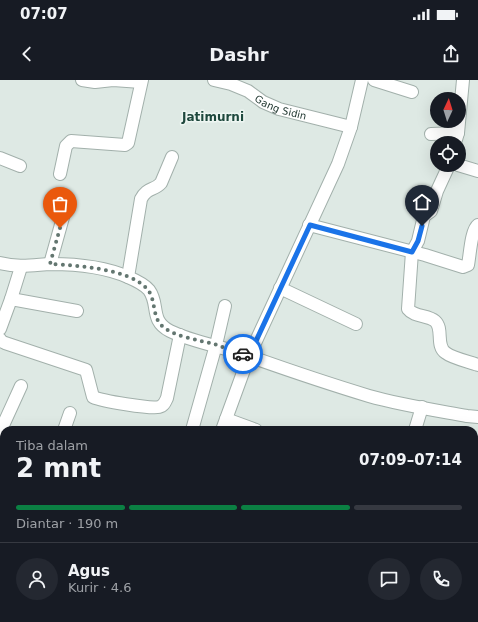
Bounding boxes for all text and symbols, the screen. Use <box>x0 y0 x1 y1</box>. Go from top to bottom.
text: 07:07 <box>20 5 68 23</box>
icon: back <box>16 43 38 65</box>
icon: share <box>440 43 462 65</box>
text: Dashr <box>209 44 269 65</box>
north arrow <box>430 92 466 128</box>
map controls <box>430 92 466 172</box>
street label: Gang Sidin <box>252 93 308 122</box>
district label: Jatimurni <box>181 110 244 124</box>
button: locate <box>430 136 466 172</box>
pin <box>405 185 439 226</box>
pin <box>43 187 77 228</box>
icon: home <box>411 191 433 213</box>
icon: bag <box>49 193 71 215</box>
courier <box>223 334 263 374</box>
icon: car <box>232 343 254 365</box>
text: Tiba dalam <box>16 438 88 453</box>
text: 07:09–07:14 <box>359 451 462 469</box>
text: 2 mnt <box>16 453 101 483</box>
text: Diantar · 190 m <box>16 516 118 531</box>
button: person <box>16 558 58 600</box>
button: chat <box>368 558 410 600</box>
button: phone <box>420 558 462 600</box>
text: Agus <box>68 562 110 580</box>
text: Kurir · 4.6 <box>68 580 132 595</box>

